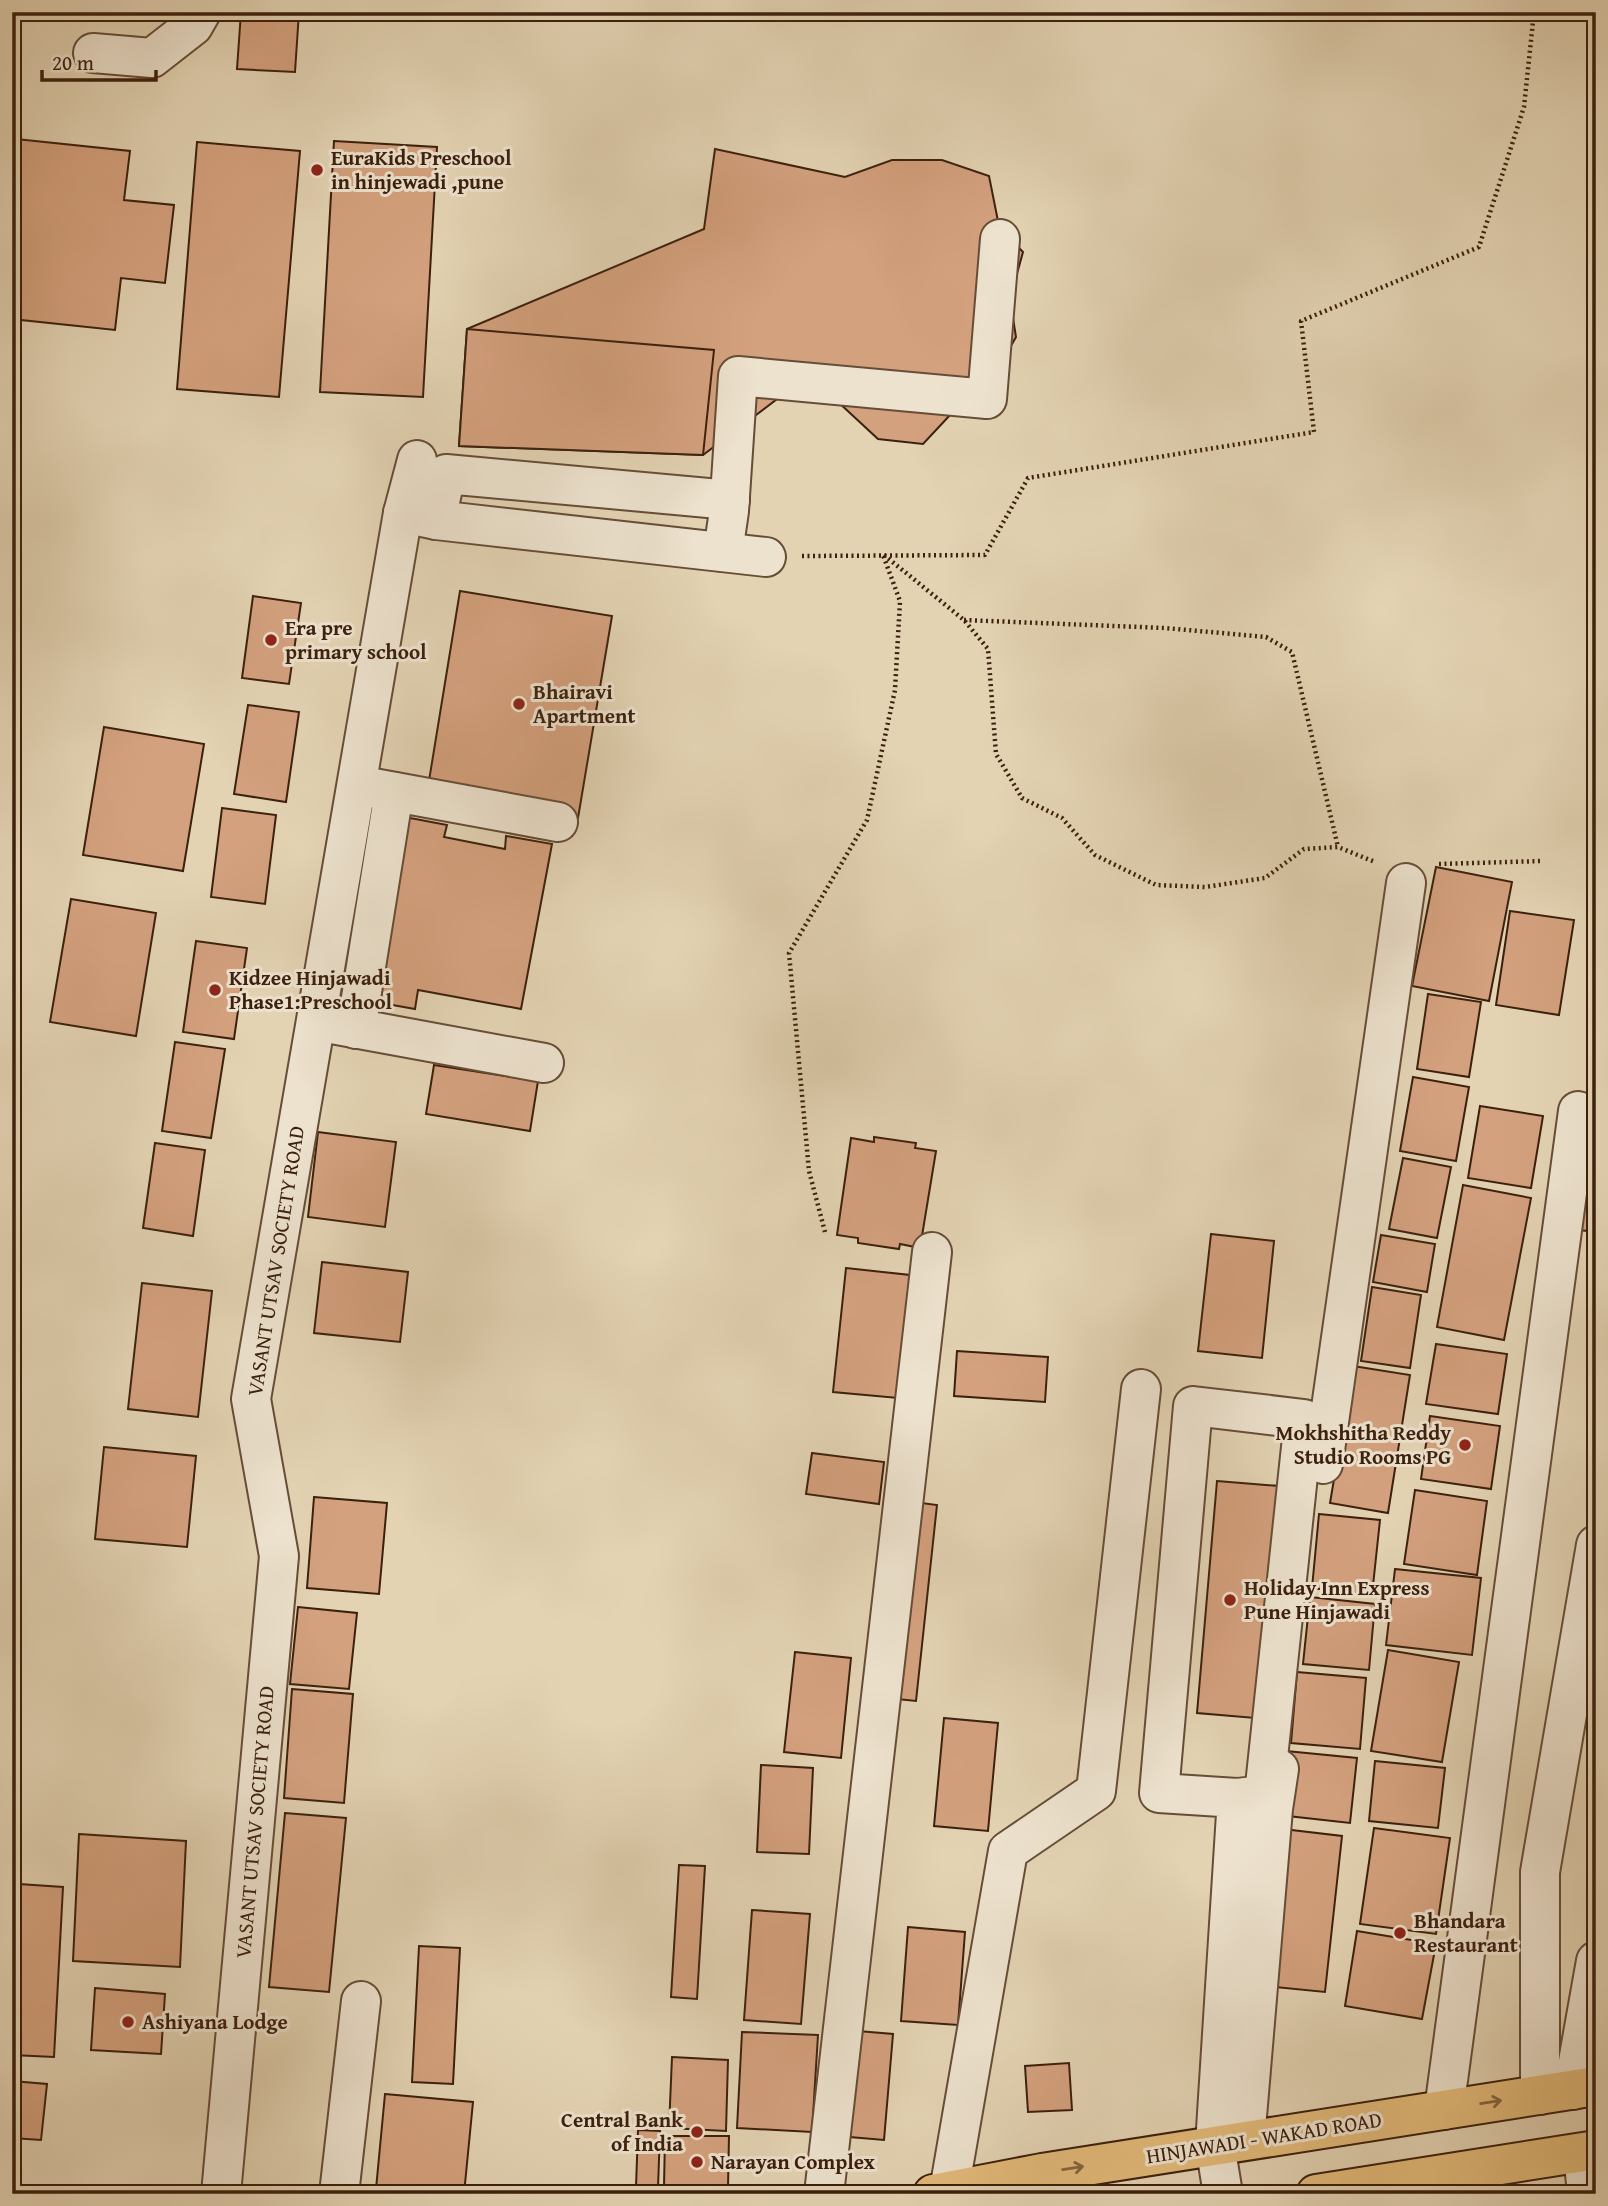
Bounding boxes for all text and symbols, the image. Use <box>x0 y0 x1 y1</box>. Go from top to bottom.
scale bar <box>42 38 156 82</box>
text: 20 m <box>52 47 94 78</box>
place label: EuraKids Preschool in hinjewadi ,pune <box>331 142 512 197</box>
marker: EuraKids Preschool in hinjewadi ,pune <box>309 162 325 178</box>
place label: Era pre primary school <box>285 612 427 667</box>
marker: Era pre primary school <box>263 632 279 648</box>
place label: Bhairavi Apartment <box>533 676 635 731</box>
marker: Bhairavi Apartment <box>511 696 527 712</box>
place label: Kidzee Hinjawadi Phase1:Preschool <box>229 962 393 1017</box>
marker: Kidzee Hinjawadi Phase1:Preschool <box>207 982 223 998</box>
street label: VASANT UTSAV SOCIETY ROAD <box>239 1124 312 1398</box>
place label: Mokhshitha Reddy Studio Rooms PG <box>1276 1417 1451 1472</box>
marker: Mokhshitha Reddy Studio Rooms PG <box>1457 1437 1473 1453</box>
place label: Holiday Inn Express Pune Hinjawadi <box>1244 1572 1429 1627</box>
marker: Holiday Inn Express Pune Hinjawadi <box>1222 1592 1238 1608</box>
street label: VASANT UTSAV SOCIETY ROAD <box>227 1685 282 1959</box>
place label: Bhandara Restaurant <box>1414 1905 1518 1960</box>
marker: Bhandara Restaurant <box>1392 1925 1408 1941</box>
place label: Ashiyana Lodge <box>142 2006 288 2037</box>
marker: Ashiyana Lodge <box>120 2014 136 2030</box>
one-way arrow <box>1479 2096 1502 2109</box>
place label: Central Bank of India <box>561 2104 684 2159</box>
street label: HINJAWADI - WAKAD ROAD <box>1144 2104 1384 2171</box>
marker: Central Bank of India <box>689 2124 705 2140</box>
place label: Narayan Complex <box>711 2146 875 2177</box>
marker: Narayan Complex <box>689 2154 705 2170</box>
one-way arrow <box>1061 2161 1084 2174</box>

